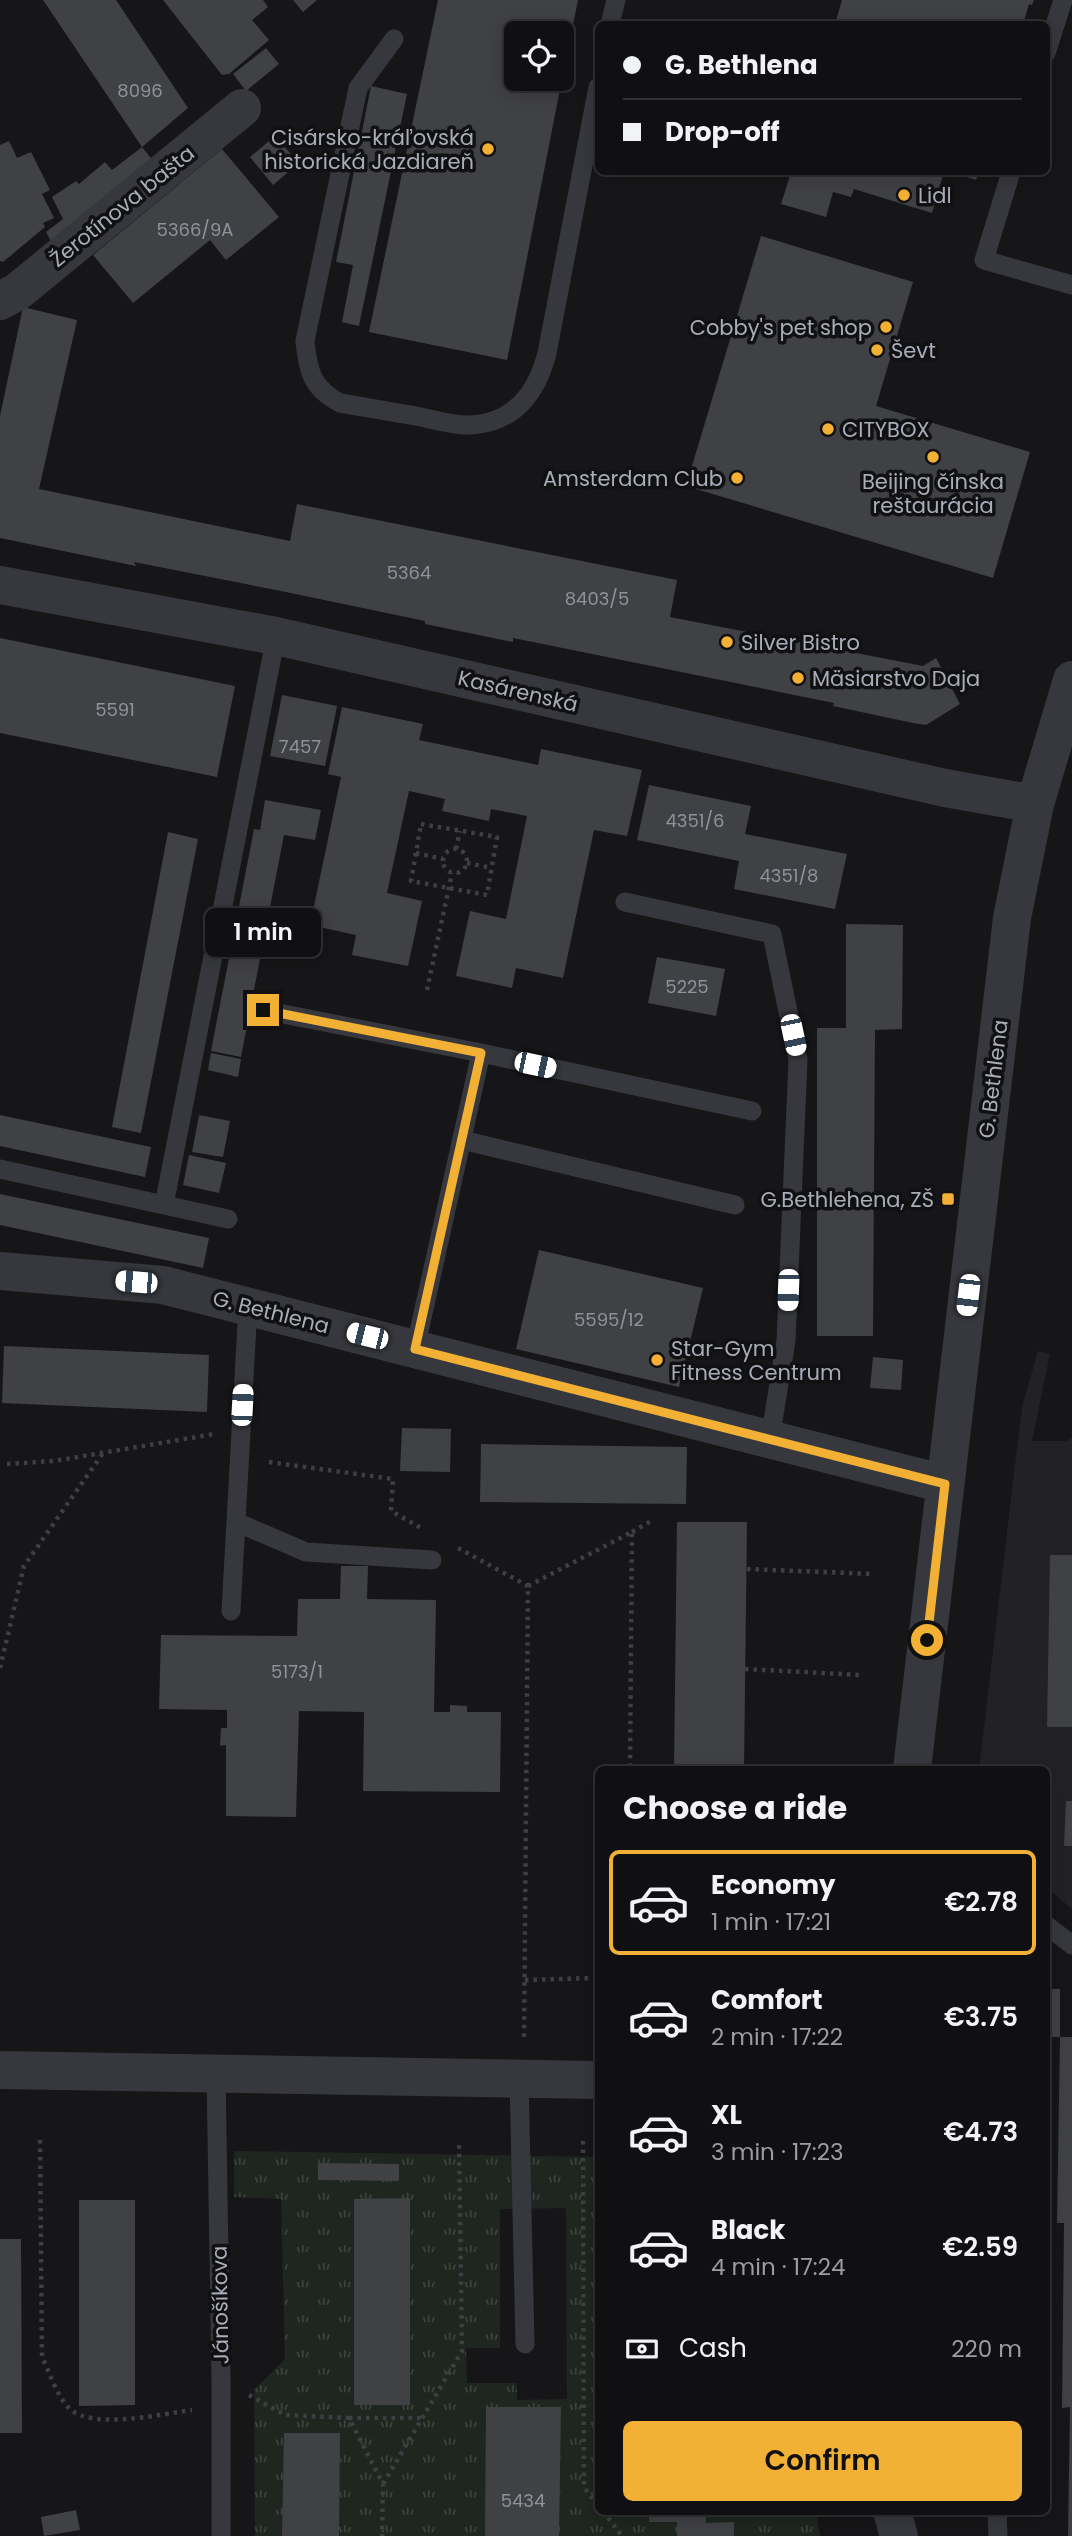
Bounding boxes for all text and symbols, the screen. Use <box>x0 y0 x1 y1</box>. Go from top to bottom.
map controls <box>504 21 574 91</box>
button: locate <box>504 21 574 91</box>
text: G. Bethlena <box>665 47 818 83</box>
house number: 8096 <box>117 78 163 103</box>
text: Drop-off <box>665 114 780 150</box>
place label: Cisársko-kráľovská historická Jazdiareň <box>264 123 474 176</box>
street label: Žerotínova bašta <box>44 139 200 273</box>
marker: Cisársko-kráľovská historická Jazdiareň <box>480 141 496 157</box>
place label: Lidl <box>918 181 952 210</box>
marker: Lidl <box>896 187 912 203</box>
house number: 5366/9A <box>157 217 233 242</box>
place label: Cobby's pet shop <box>690 313 872 342</box>
marker: Cobby's pet shop <box>878 319 894 335</box>
place label: Ševt <box>891 336 936 365</box>
marker: Ševt <box>869 342 885 358</box>
place label: CITYBOX <box>842 415 929 444</box>
marker: CITYBOX <box>820 421 836 437</box>
marker: Beijing čínska reštaurácia <box>925 449 941 465</box>
place label: Amsterdam Club <box>543 464 723 493</box>
place label: Beijing čínska reštaurácia <box>862 467 1004 520</box>
marker: Amsterdam Club <box>729 470 745 486</box>
house number: 5364 <box>387 560 431 585</box>
house number: 8403/5 <box>565 586 629 611</box>
place label: Silver Bistro <box>741 628 860 657</box>
marker: Silver Bistro <box>719 634 735 650</box>
street label: Kasárenská <box>455 663 581 719</box>
place label: Mäsiarstvo Daja <box>812 664 980 693</box>
marker: Mäsiarstvo Daja <box>790 670 806 686</box>
house number: 5591 <box>95 697 135 722</box>
house number: 7457 <box>279 734 321 759</box>
house number: 4351/6 <box>666 808 725 833</box>
house number: 4351/8 <box>760 863 818 888</box>
callout: 1 min <box>205 908 321 958</box>
text: 1 min <box>233 916 293 948</box>
house number: 5225 <box>665 974 709 999</box>
route end <box>247 994 279 1026</box>
car <box>779 1012 808 1058</box>
street label: G. Bethlena <box>971 1018 1015 1140</box>
car <box>513 1050 558 1080</box>
place label: G.Bethlehena, ZŠ <box>761 1185 934 1214</box>
marker: G.Bethlehena, ZŠ <box>940 1191 956 1207</box>
car <box>777 1269 800 1311</box>
car <box>115 1270 158 1294</box>
car <box>956 1273 981 1317</box>
street label: G. Bethlena <box>210 1284 332 1340</box>
house number: 5595/12 <box>574 1307 644 1332</box>
car <box>345 1321 390 1351</box>
place label: Star-Gym Fitness Centrum <box>671 1334 842 1387</box>
marker: Star-Gym Fitness Centrum <box>649 1352 665 1368</box>
car <box>231 1383 254 1427</box>
route start <box>911 1624 943 1656</box>
house number: 5173/1 <box>271 1659 323 1684</box>
text: Choose a ride <box>623 1785 847 1830</box>
text: Economy <box>711 1867 835 1903</box>
icon: car <box>627 1871 690 1934</box>
text: €2.78 <box>945 1884 1018 1920</box>
text: 1 min · 17:21 <box>711 1906 831 1938</box>
text: Comfort <box>711 1982 823 2018</box>
icon: car <box>627 1986 690 2049</box>
text: €3.75 <box>944 1999 1018 2035</box>
text: 2 min · 17:22 <box>711 2021 843 2053</box>
text: XL <box>711 2097 742 2133</box>
icon: car <box>627 2101 690 2164</box>
text: €4.73 <box>943 2114 1018 2150</box>
text: 3 min · 17:23 <box>711 2136 844 2168</box>
text: Black <box>711 2212 785 2248</box>
icon: car <box>627 2216 690 2279</box>
text: €2.59 <box>943 2229 1018 2265</box>
street label: Jánošíkova <box>204 2245 236 2365</box>
text: 4 min · 17:24 <box>711 2251 845 2283</box>
icon: cash <box>623 2330 661 2368</box>
text: Cash <box>679 2330 747 2366</box>
text: 220 m <box>951 2333 1022 2365</box>
button: Confirm <box>623 2421 1022 2501</box>
house number: 5434 <box>501 2488 545 2513</box>

